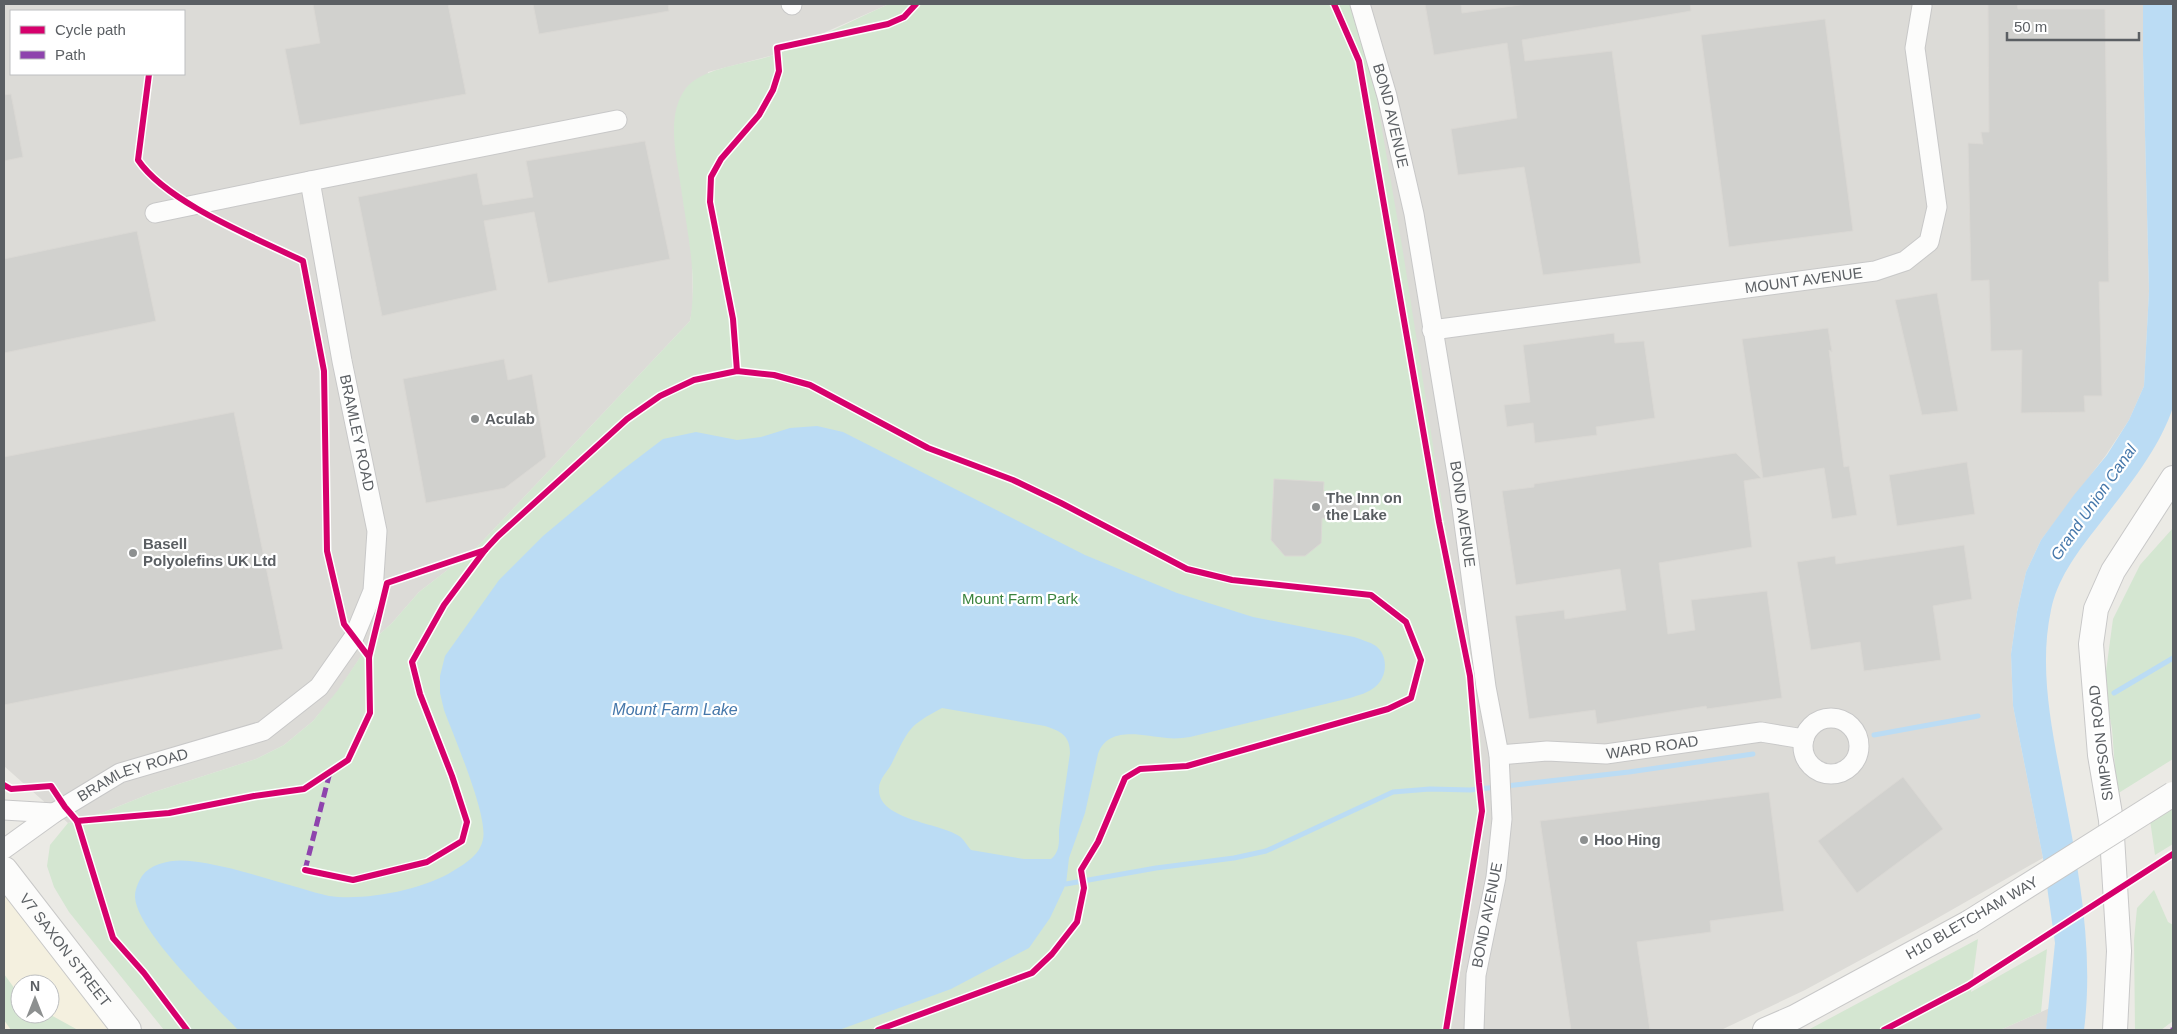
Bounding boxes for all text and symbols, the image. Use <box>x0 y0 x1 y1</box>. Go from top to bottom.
legend <box>10 10 185 75</box>
scale bar <box>2007 10 2140 42</box>
text: 50 m <box>2014 18 2047 35</box>
text: Cycle path <box>55 21 126 38</box>
text: Path <box>55 46 86 63</box>
street label: BOND AVENUE <box>1370 61 1412 170</box>
street label: MOUNT AVENUE <box>1744 264 1864 296</box>
street label: BRAMLEY ROAD <box>337 373 378 493</box>
place label: Aculab <box>485 410 535 427</box>
marker: Aculab <box>469 413 481 425</box>
water label: Grand Union Canal <box>2047 441 2140 563</box>
street label: BOND AVENUE <box>1447 460 1479 568</box>
place label: The Inn on the Lake <box>1326 489 1402 523</box>
marker: The Inn on the Lake <box>1310 501 1322 513</box>
place label: Basell Polyolefins UK Ltd <box>143 535 276 569</box>
marker: Basell Polyolefins UK Ltd <box>127 547 139 559</box>
park label: Mount Farm Park <box>962 590 1078 607</box>
street label: SIMPSON ROAD <box>2085 684 2116 802</box>
water label: Mount Farm Lake <box>612 701 738 718</box>
street label: WARD ROAD <box>1605 732 1700 762</box>
street label: BRAMLEY ROAD <box>74 744 190 805</box>
place label: Hoo Hing <box>1594 831 1661 848</box>
marker: Hoo Hing <box>1578 834 1590 846</box>
street label: BOND AVENUE <box>1468 861 1505 969</box>
street label: H10 BLETCHAM WAY <box>1903 873 2041 962</box>
street label: V7 SAXON STREET <box>15 890 115 1010</box>
north arrow <box>10 974 60 1024</box>

